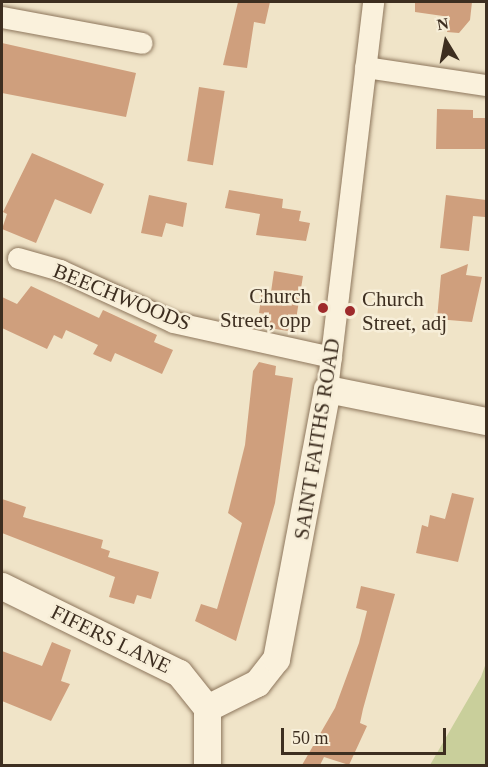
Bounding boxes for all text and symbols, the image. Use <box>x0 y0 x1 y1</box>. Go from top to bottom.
north arrow <box>416 12 476 72</box>
text: N <box>436 14 450 33</box>
street label: BEECHWOODS <box>50 258 194 336</box>
place label: Church Street, opp <box>220 283 311 333</box>
place label: Church Street, adj <box>362 286 447 336</box>
marker: Church Street, opp <box>316 301 330 315</box>
marker: Church Street, adj <box>343 304 357 318</box>
street label: SAINT FAITHS ROAD <box>289 336 345 542</box>
street label: FIFERS LANE <box>47 599 175 679</box>
scale bar <box>284 716 449 754</box>
text: 50 m <box>292 728 329 748</box>

